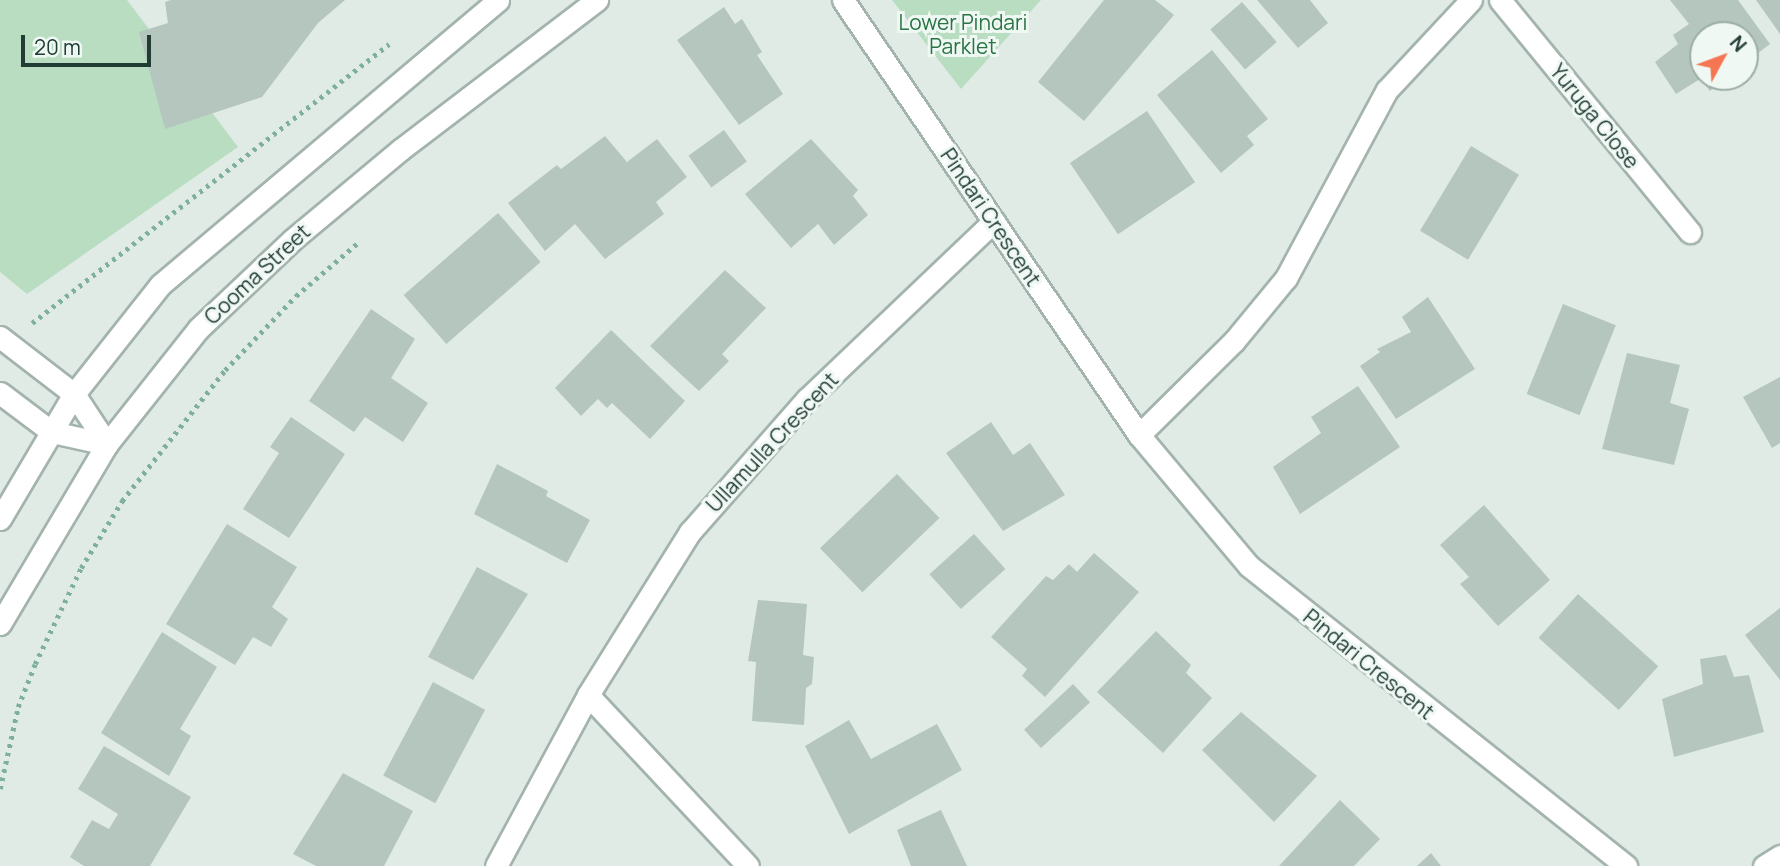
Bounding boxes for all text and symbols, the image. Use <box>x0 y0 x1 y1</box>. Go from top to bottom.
park label: Lower Pindari Parklet <box>898 9 1028 59</box>
scale bar <box>24 21 154 65</box>
north arrow <box>1689 21 1759 91</box>
text: N <box>1724 30 1753 57</box>
text: 20 m <box>34 33 81 61</box>
street label: Yuruga Close <box>1545 59 1645 173</box>
street label: Pindari Crescent <box>936 143 1046 291</box>
street label: Cooma Street <box>199 219 315 329</box>
street label: Ullamulla Crescent <box>701 367 843 517</box>
street label: Pindari Crescent <box>1299 604 1439 724</box>

